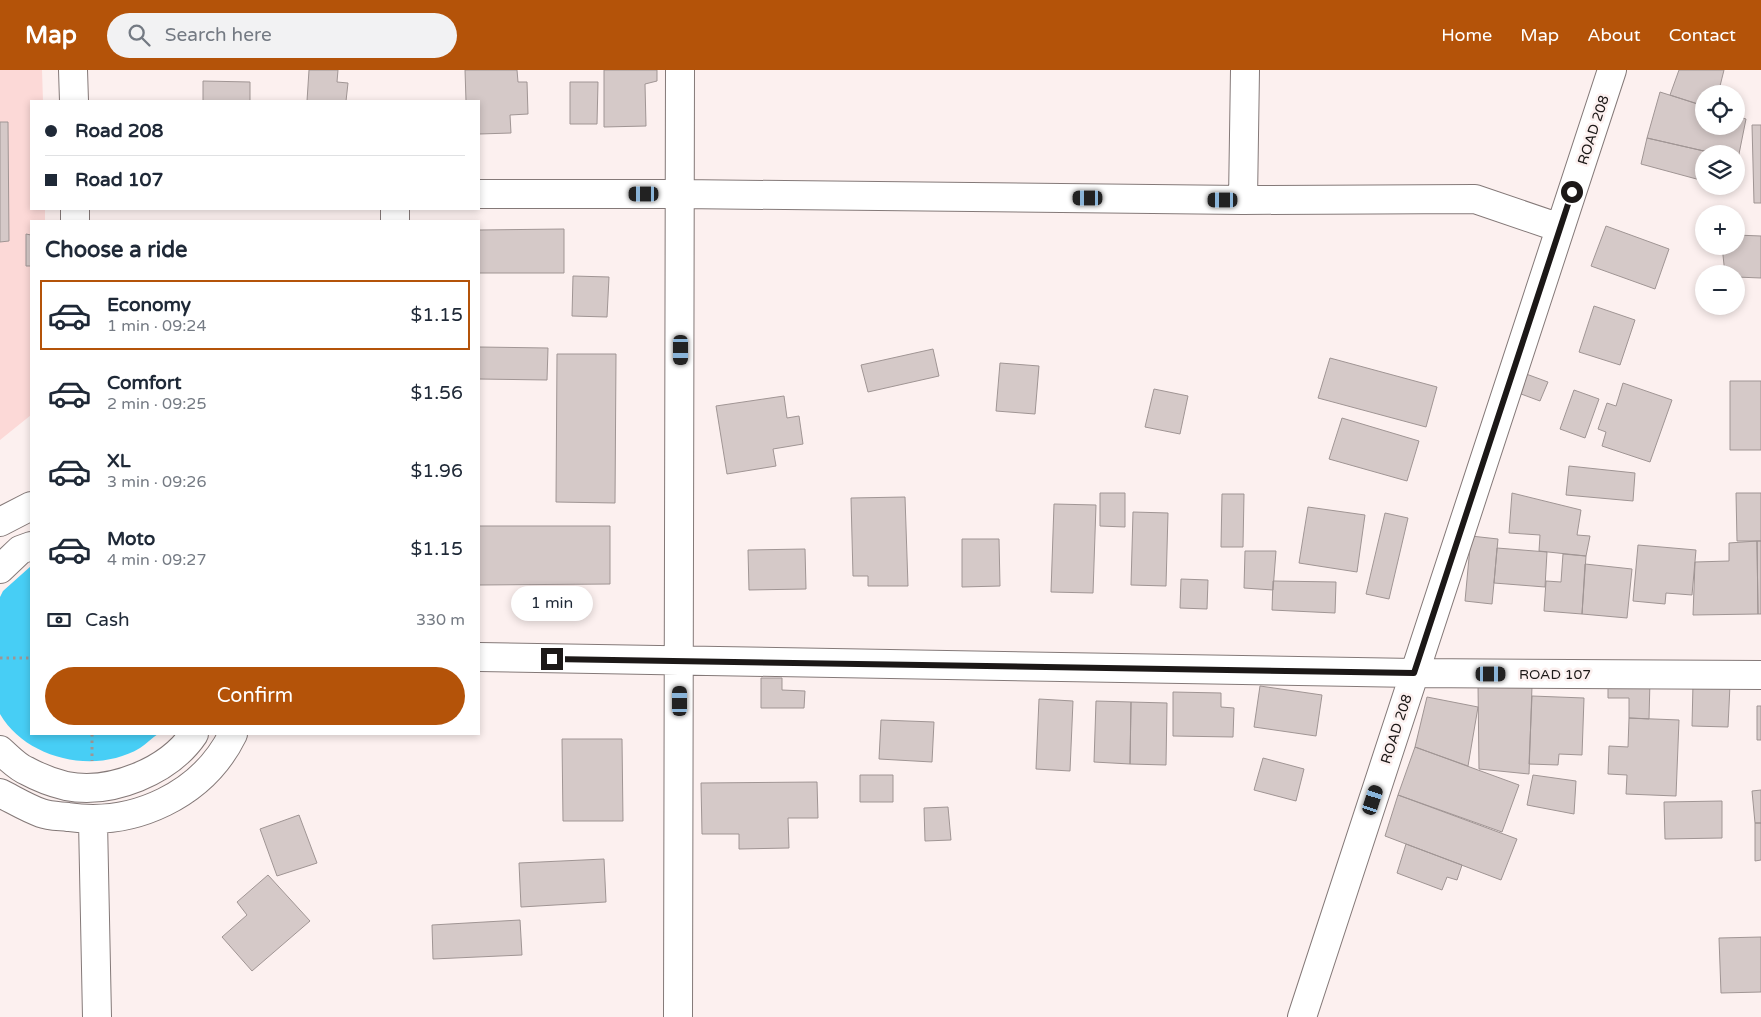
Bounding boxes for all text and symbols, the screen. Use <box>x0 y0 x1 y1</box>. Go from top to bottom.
search box <box>107 13 457 58</box>
text: Map <box>25 21 77 50</box>
icon: search <box>125 21 153 49</box>
text: Search here <box>165 24 272 46</box>
text: Home <box>1441 24 1492 46</box>
text: Map <box>1520 24 1559 46</box>
text: About <box>1587 24 1641 46</box>
text: Contact <box>1669 24 1736 46</box>
map controls <box>1695 85 1745 315</box>
button: locate <box>1695 85 1745 135</box>
street label: ROAD 208 <box>1574 93 1613 167</box>
text: Road 208 <box>75 120 163 142</box>
button: layers <box>1695 145 1745 195</box>
text: Road 107 <box>75 169 163 191</box>
route start <box>1561 181 1583 203</box>
car <box>629 187 659 202</box>
car <box>1073 191 1103 206</box>
car <box>1208 193 1238 208</box>
button: + <box>1695 205 1745 255</box>
text: Choose a ride <box>45 237 188 263</box>
button: − <box>1695 265 1745 315</box>
icon: car <box>47 293 92 338</box>
text: Economy <box>107 294 191 316</box>
text: $1.15 <box>411 304 463 326</box>
text: 1 min · 09:24 <box>107 316 206 336</box>
car <box>673 335 688 365</box>
icon: car <box>47 371 92 416</box>
text: Comfort <box>107 372 181 394</box>
text: $1.56 <box>411 382 463 404</box>
text: 2 min · 09:25 <box>107 394 206 414</box>
icon: car <box>47 449 92 494</box>
text: XL <box>107 450 131 472</box>
text: $1.96 <box>411 460 463 482</box>
text: 3 min · 09:26 <box>107 472 206 492</box>
icon: car <box>47 527 92 572</box>
text: Moto <box>107 528 155 550</box>
text: $1.15 <box>411 538 463 560</box>
text: 4 min · 09:27 <box>107 550 206 570</box>
callout: 1 min <box>511 586 593 622</box>
text: 1 min <box>531 593 573 613</box>
icon: cash <box>45 606 73 634</box>
text: Cash <box>85 609 130 631</box>
text: 330 m <box>416 610 465 630</box>
route end <box>541 648 563 670</box>
street label: ROAD 107 <box>1519 666 1591 683</box>
button: Confirm <box>45 667 465 725</box>
car <box>1476 667 1506 682</box>
car <box>672 686 687 716</box>
street label: ROAD 208 <box>1377 692 1416 766</box>
car <box>1361 783 1384 817</box>

